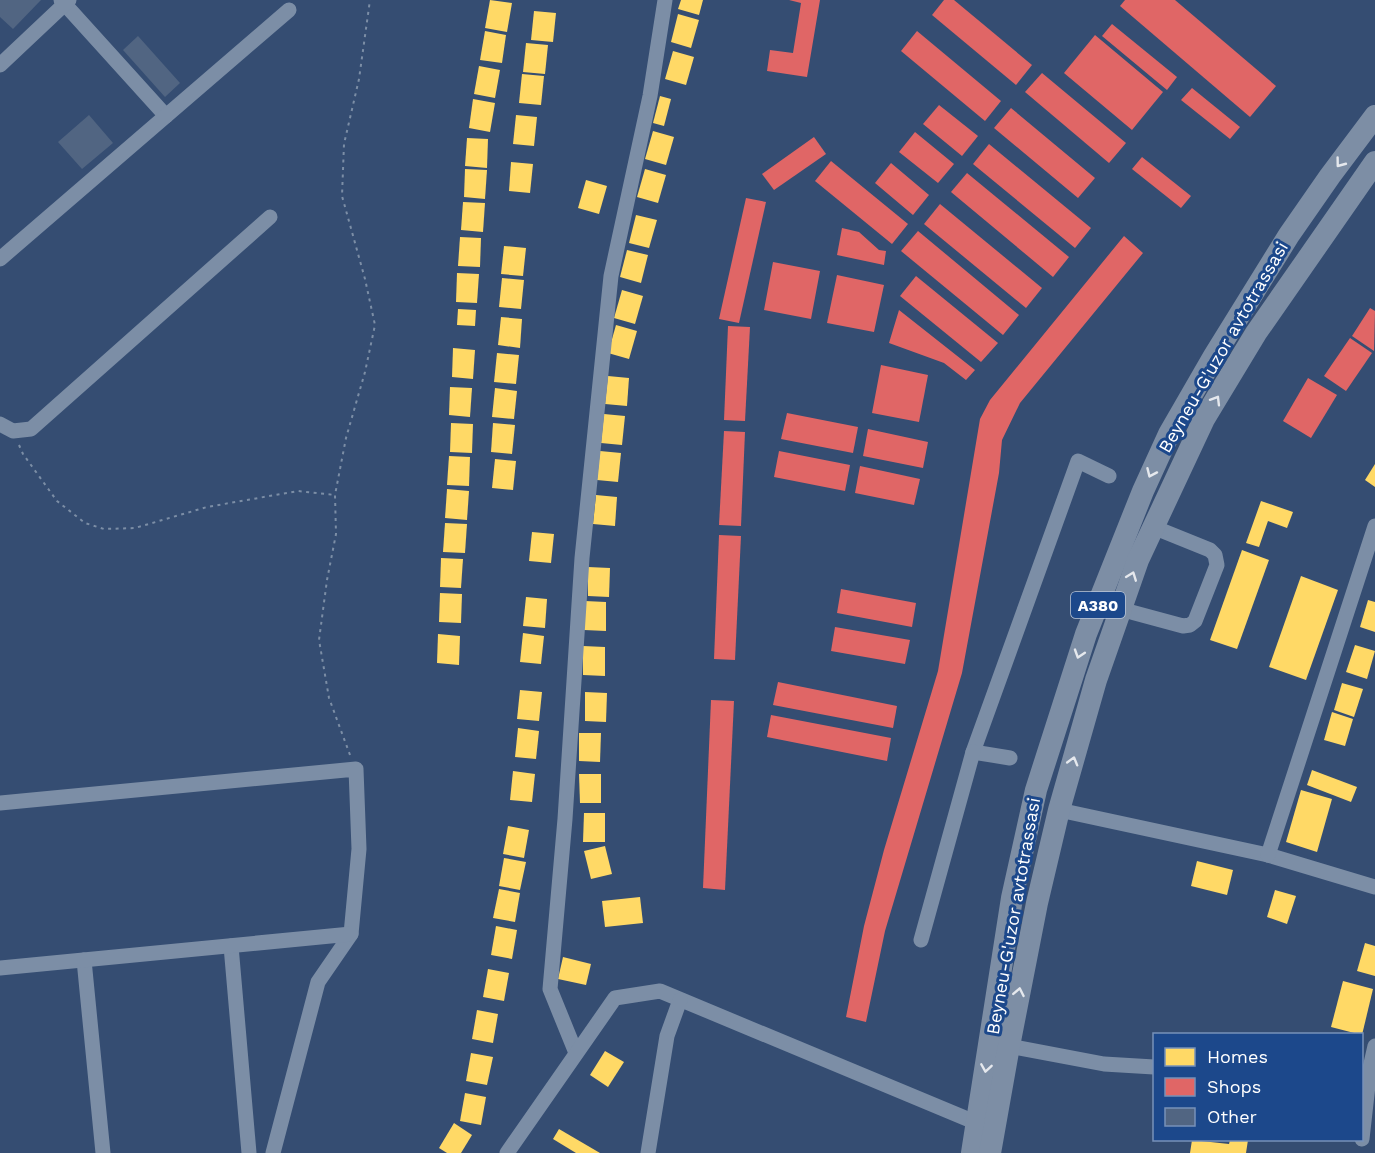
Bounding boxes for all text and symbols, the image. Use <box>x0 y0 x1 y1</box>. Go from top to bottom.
one-way arrow <box>1336 156 1347 167</box>
street label: Beyneu-G'uzor avtotrassasi <box>1154 238 1292 456</box>
one-way arrow <box>1208 396 1220 406</box>
one-way arrow <box>1147 466 1159 477</box>
one-way arrow <box>1125 571 1138 582</box>
road number: A380 <box>1071 592 1125 618</box>
one-way arrow <box>1074 648 1087 659</box>
one-way arrow <box>1066 756 1078 767</box>
street label: Beyneu-G'uzor avtotrassasi <box>982 796 1044 1036</box>
one-way arrow <box>1012 987 1025 997</box>
legend <box>1153 1033 1363 1141</box>
text: Homes <box>1207 1046 1268 1067</box>
one-way arrow <box>980 1064 992 1073</box>
text: Shops <box>1207 1076 1261 1097</box>
text: Other <box>1207 1106 1257 1127</box>

